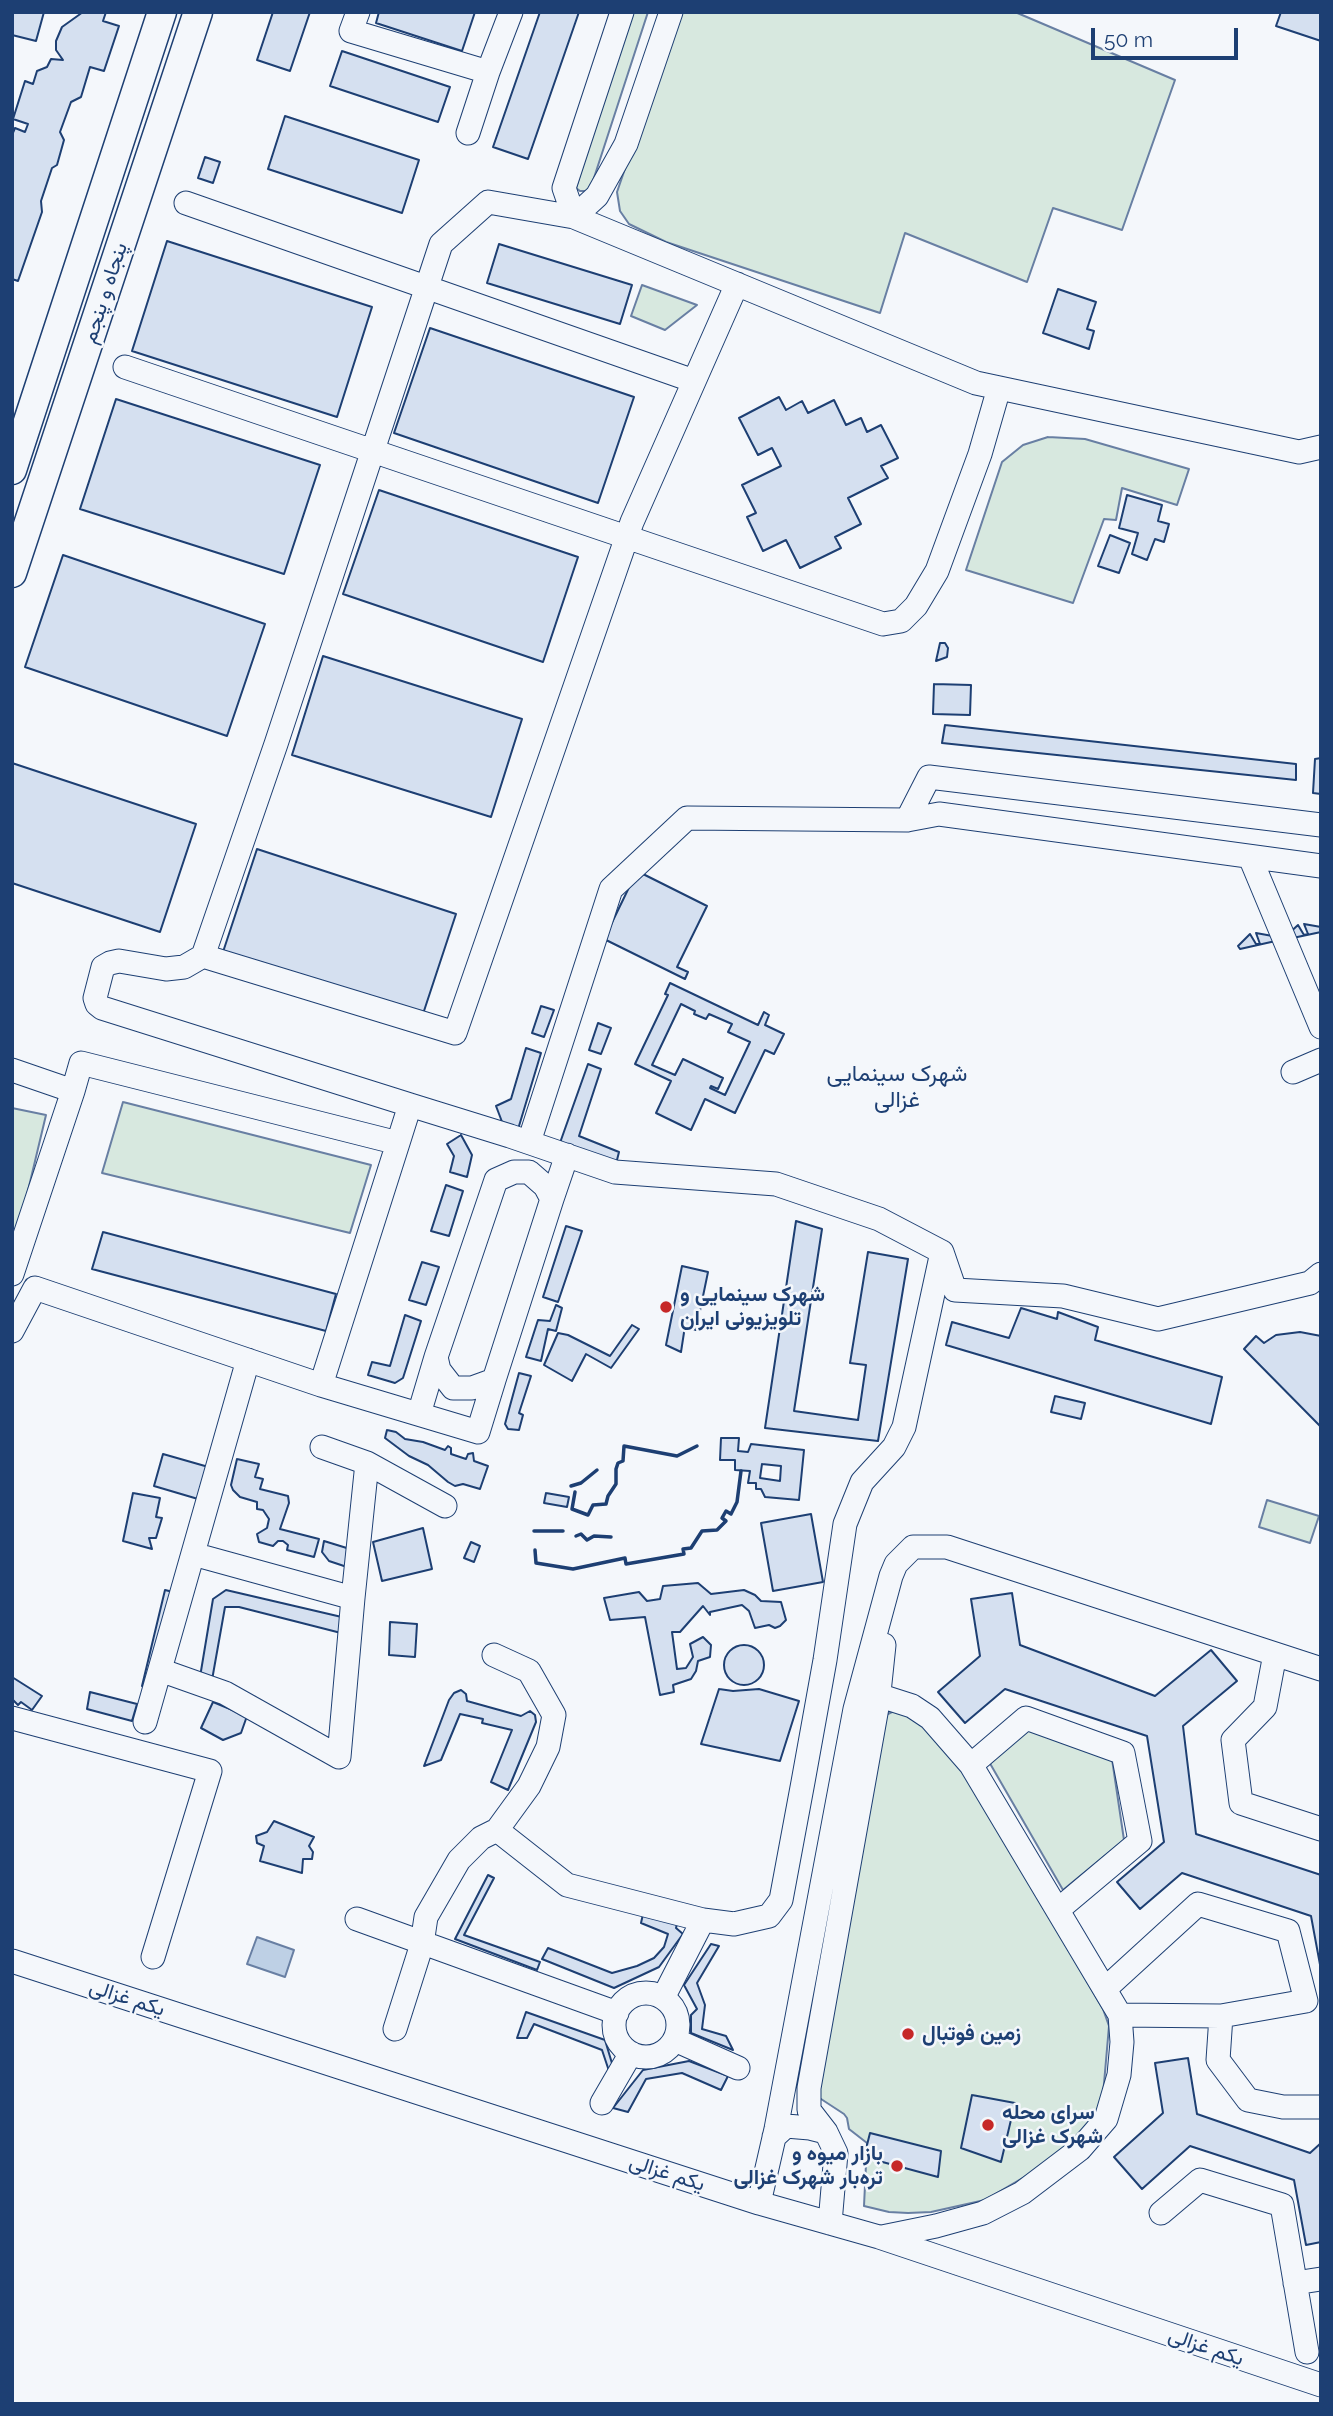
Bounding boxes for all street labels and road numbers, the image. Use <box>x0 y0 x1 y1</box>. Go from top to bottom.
street label: پنجاه و پنجم <box>77 239 133 347</box>
street label: یکم غزالی <box>86 1974 168 2022</box>
street label: یکم غزالی <box>626 2149 708 2197</box>
street label: یکم غزالی <box>1165 2322 1247 2372</box>

